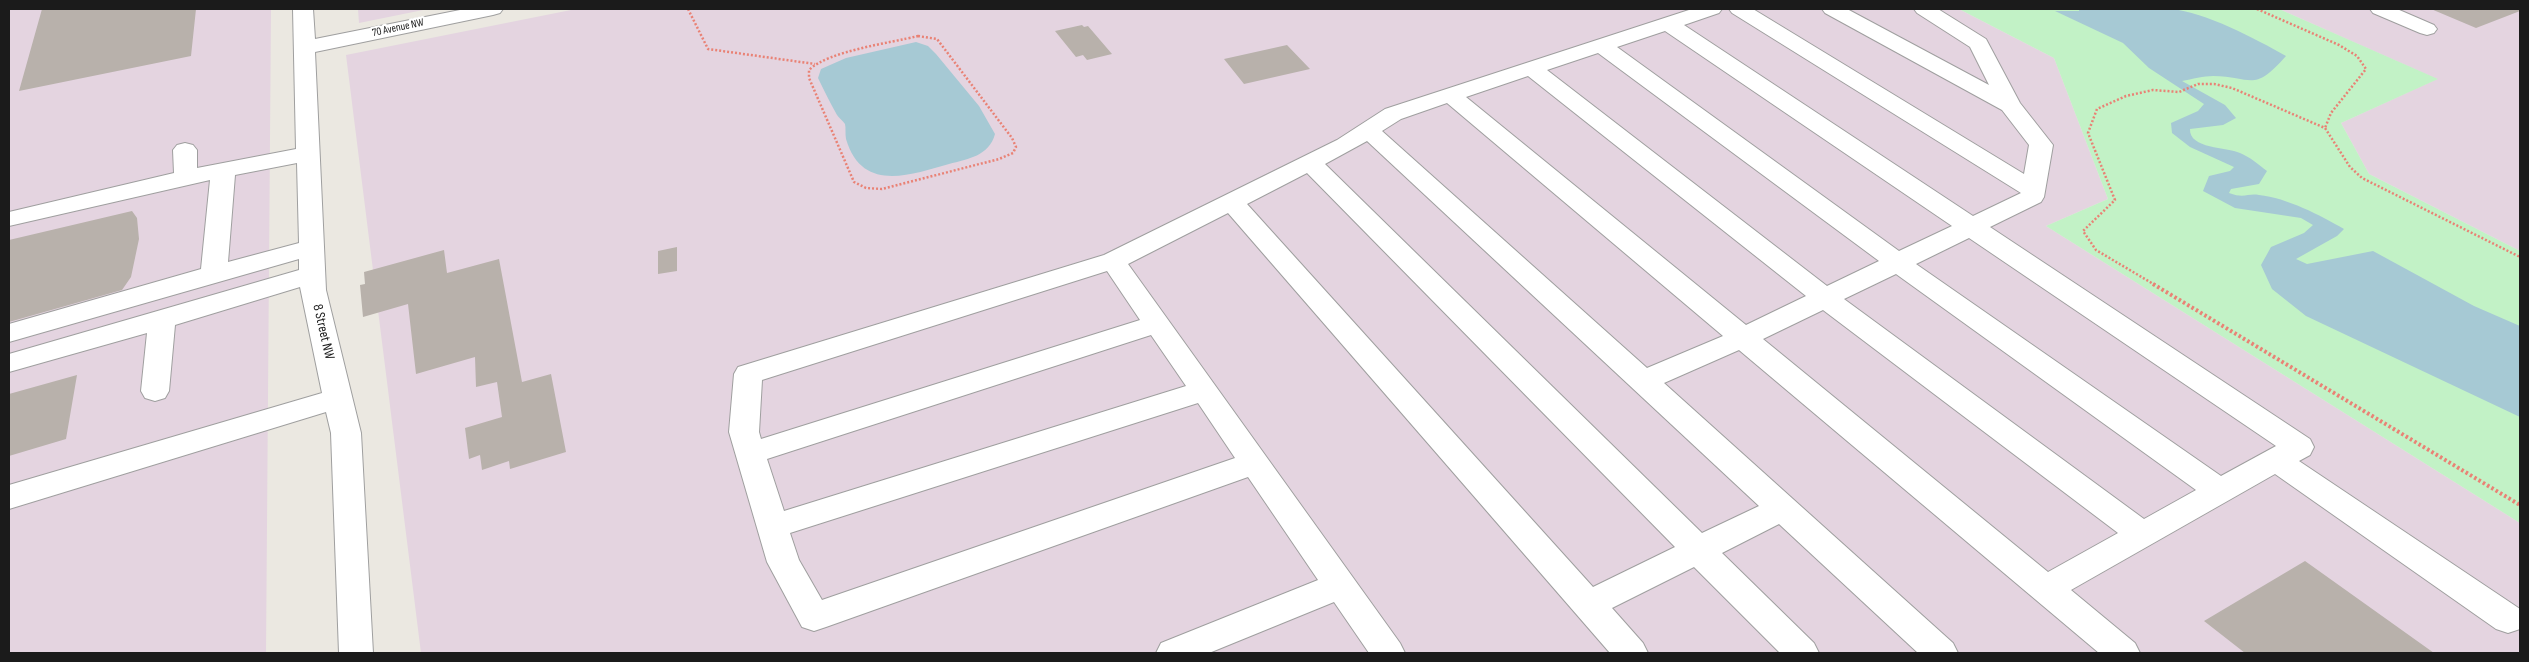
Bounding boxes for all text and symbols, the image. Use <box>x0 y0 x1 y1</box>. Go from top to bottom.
street label: 70 Avenue NW <box>371 16 425 40</box>
street label: 8 Street NW <box>308 303 338 361</box>

